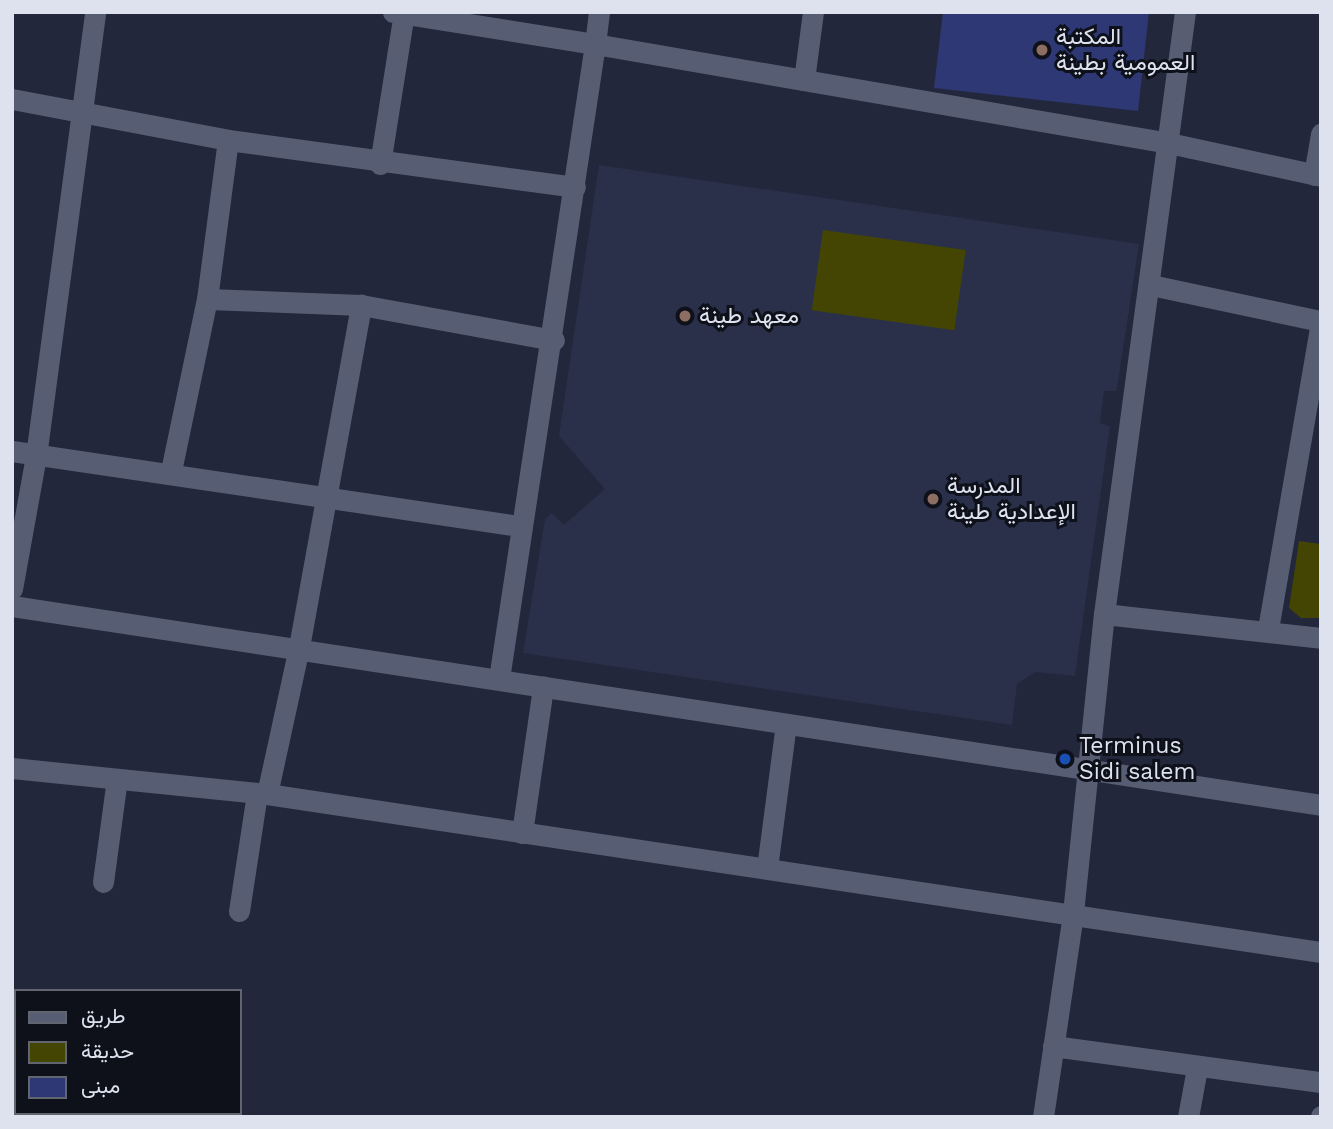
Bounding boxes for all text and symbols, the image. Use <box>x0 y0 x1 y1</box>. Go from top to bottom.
place label: المكتبة العمومية بطينة <box>1056 23 1195 77</box>
marker: المكتبة العمومية بطينة <box>1034 42 1050 58</box>
place label: معهد طينة <box>699 302 799 330</box>
marker: معهد طينة <box>677 308 693 324</box>
place label: المدرسة الإعدادية طينة <box>947 472 1076 526</box>
marker: المدرسة الإعدادية طينة <box>925 491 941 507</box>
place label: Terminus Sidi salem <box>1079 732 1195 786</box>
marker: Terminus Sidi salem <box>1057 751 1073 767</box>
legend <box>14 989 242 1115</box>
text: طريق <box>81 1003 126 1028</box>
text: حديقة <box>81 1038 134 1063</box>
text: مبنى <box>81 1073 120 1098</box>

